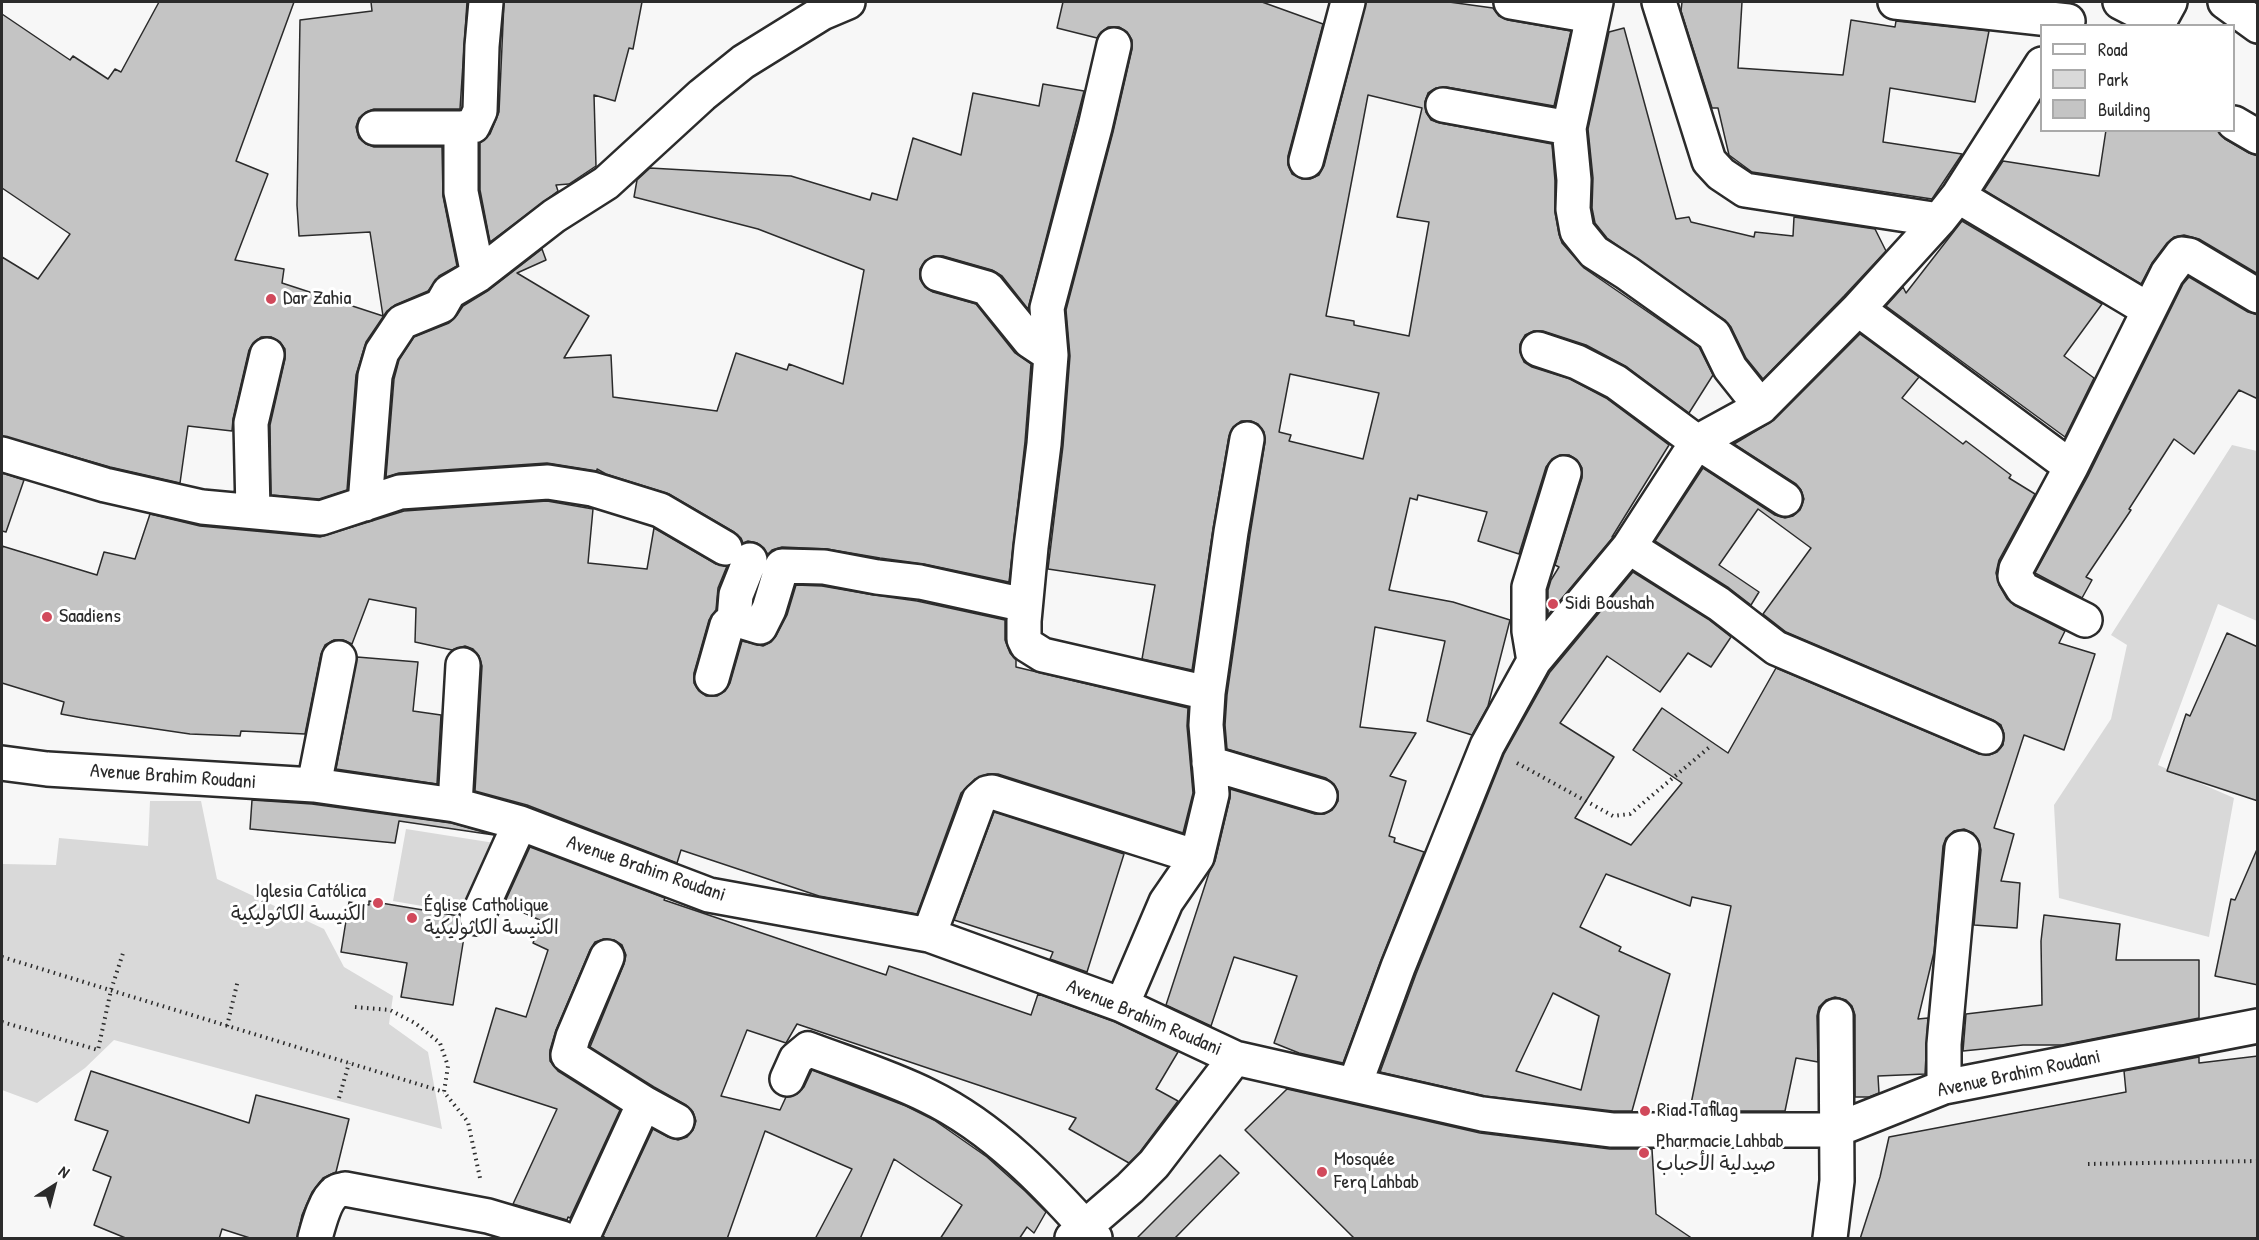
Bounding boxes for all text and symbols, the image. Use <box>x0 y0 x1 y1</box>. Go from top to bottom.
legend <box>2040 24 2235 132</box>
text: Road <box>2098 37 2128 62</box>
text: Park <box>2098 67 2128 92</box>
text: Building <box>2098 97 2150 122</box>
place label: Dar Zahia <box>283 287 351 311</box>
marker: Dar Zahia <box>264 292 278 306</box>
place label: Sidi Boushah <box>1565 592 1654 616</box>
marker: Sidi Boushah <box>1546 597 1560 611</box>
place label: Saadiens <box>59 605 121 629</box>
marker: Saadiens <box>40 610 54 624</box>
street label: Avenue Brahim Roudani <box>89 759 257 795</box>
street label: Avenue Brahim Roudani <box>563 831 729 907</box>
place label: Iglesia Católica الكنيسة الكاثوليكية <box>231 880 366 927</box>
place label: Église Catholique الكنيسة الكاثوليكية <box>424 894 559 941</box>
marker: Iglesia Católica الكنيسة الكاثوليكية <box>371 896 385 910</box>
marker: Église Catholique الكنيسة الكاثوليكية <box>405 911 419 925</box>
street label: Avenue Brahim Roudani <box>1063 974 1225 1062</box>
street label: Avenue Brahim Roudani <box>1935 1045 2103 1103</box>
place label: Riad Tafilag <box>1657 1099 1738 1123</box>
marker: Riad Tafilag <box>1638 1104 1652 1118</box>
place label: Pharmacie Lahbab صيدلية الأحباب <box>1656 1130 1784 1177</box>
marker: Pharmacie Lahbab صيدلية الأحباب <box>1637 1146 1651 1160</box>
place label: Mosquée Ferq Lahbab <box>1334 1148 1419 1195</box>
north arrow <box>24 1156 84 1216</box>
text: N <box>55 1160 74 1183</box>
marker: Mosquée Ferq Lahbab <box>1315 1165 1329 1179</box>

